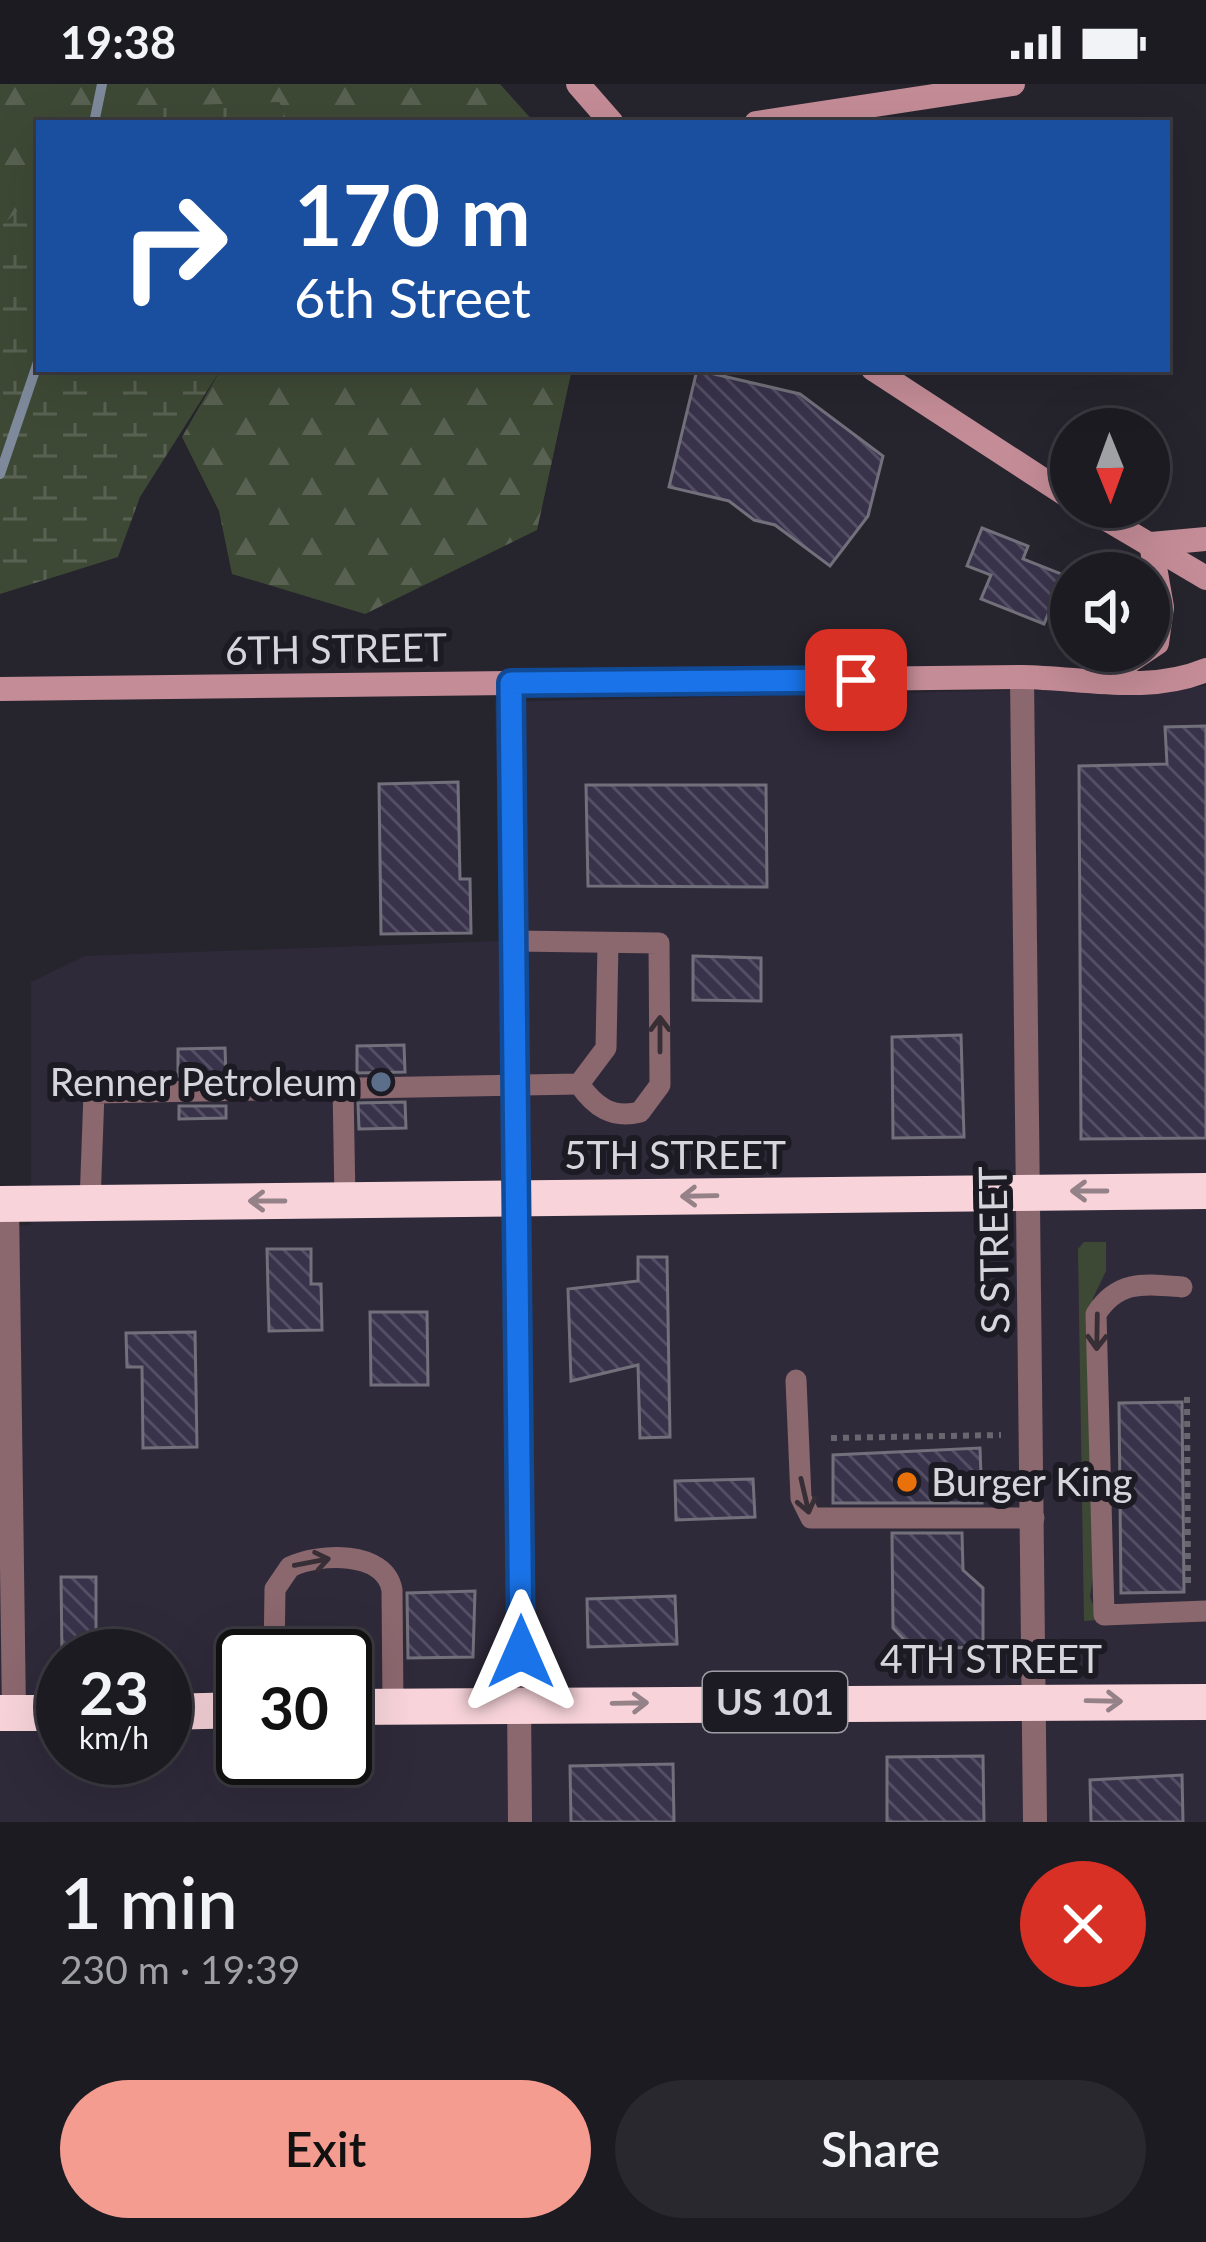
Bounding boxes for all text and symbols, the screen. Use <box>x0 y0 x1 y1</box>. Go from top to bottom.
text: 19:38 <box>60 15 176 69</box>
text: 170 m <box>294 163 531 264</box>
icon: right <box>96 168 252 324</box>
text: 6th Street <box>294 265 531 330</box>
north arrow <box>1050 408 1170 528</box>
map controls <box>1050 408 1170 672</box>
button: sound <box>1050 552 1170 672</box>
street label: 6TH STREET <box>225 623 447 673</box>
pin <box>805 629 907 731</box>
icon: arrive <box>823 647 889 713</box>
one-way arrow <box>648 1015 671 1054</box>
place label: Renner Petroleum <box>50 1058 357 1104</box>
marker: Renner Petroleum <box>368 1069 394 1095</box>
street label: 5TH STREET <box>564 1131 786 1177</box>
street label: S STREET <box>969 1166 1017 1334</box>
one-way arrow <box>1070 1180 1109 1202</box>
one-way arrow <box>680 1185 719 1207</box>
one-way arrow <box>248 1190 287 1212</box>
one-way arrow <box>1086 1312 1109 1351</box>
place label: Burger King <box>931 1458 1132 1504</box>
marker: Burger King <box>894 1469 920 1495</box>
one-way arrow <box>795 1476 817 1514</box>
one-way arrow <box>292 1550 331 1572</box>
position arrow <box>458 1589 584 1715</box>
speed limit sign: 30 <box>216 1629 372 1785</box>
street label: 4TH STREET <box>880 1635 1102 1681</box>
text: 23 <box>79 1656 149 1728</box>
road number: US 101 <box>703 1672 847 1732</box>
one-way arrow <box>1084 1690 1123 1712</box>
one-way arrow <box>610 1692 649 1715</box>
text: km/h <box>79 1719 149 1755</box>
text: 1 min <box>60 1858 238 1944</box>
button: close <box>1020 1861 1146 1987</box>
text: 230 m · 19:39 <box>60 1946 300 1992</box>
button: Exit <box>60 2080 591 2218</box>
button: Share <box>615 2080 1146 2218</box>

